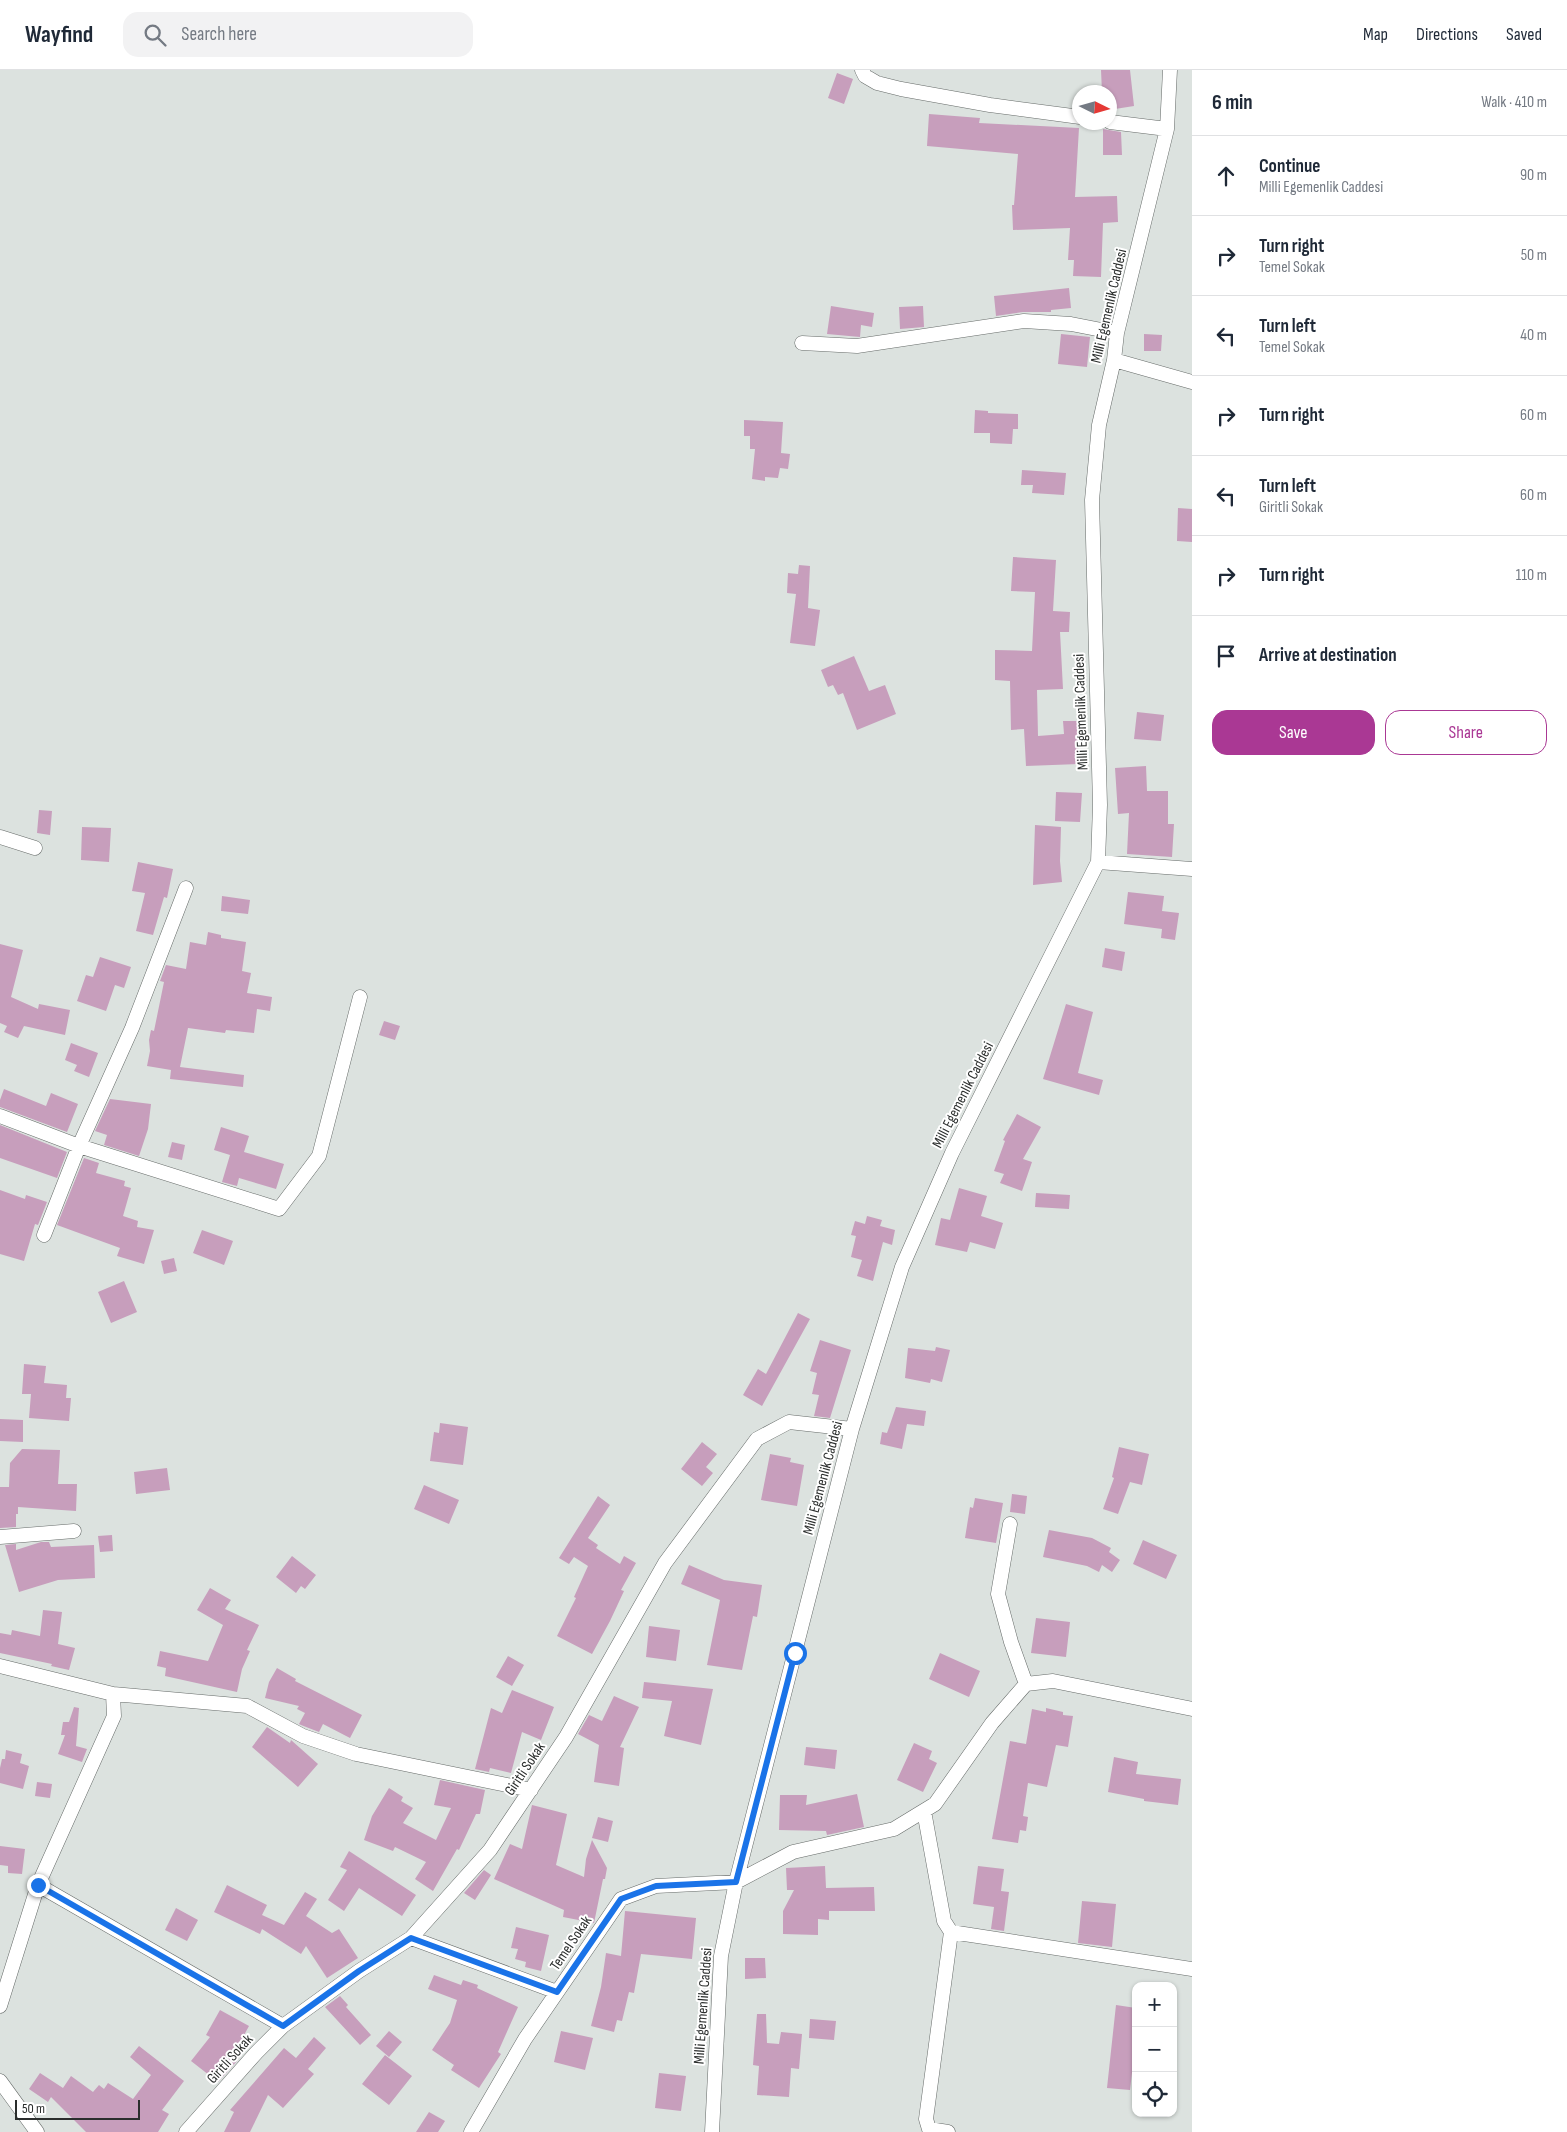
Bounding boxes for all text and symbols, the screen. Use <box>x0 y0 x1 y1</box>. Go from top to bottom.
search box <box>123 12 473 57</box>
text: Wayfind <box>25 20 93 49</box>
icon: search <box>141 21 169 49</box>
text: Search here <box>181 23 257 46</box>
text: Map <box>1363 24 1388 45</box>
text: Directions <box>1416 24 1478 45</box>
text: Saved <box>1506 24 1542 45</box>
north arrow <box>1072 85 1117 130</box>
text: 6 min <box>1212 90 1253 115</box>
text: Walk · 410 m <box>1481 93 1547 112</box>
text: Continue <box>1259 155 1320 178</box>
icon: ahead <box>1212 162 1240 190</box>
text: 90 m <box>1520 166 1547 185</box>
text: Milli Egemenlik Caddesi <box>1259 178 1383 197</box>
text: Turn right <box>1259 235 1324 258</box>
icon: right <box>1212 242 1240 270</box>
text: 50 m <box>1521 246 1547 265</box>
street label: Milli Egemenlik Caddesi <box>1087 247 1131 365</box>
text: Temel Sokak <box>1259 258 1325 277</box>
text: Turn left <box>1259 315 1316 338</box>
icon: left <box>1212 322 1240 350</box>
text: 40 m <box>1520 326 1547 345</box>
text: Temel Sokak <box>1259 338 1325 357</box>
icon: right <box>1212 402 1240 430</box>
text: Turn right <box>1259 404 1324 427</box>
text: 60 m <box>1520 406 1547 425</box>
text: Turn left <box>1259 475 1316 498</box>
icon: left <box>1212 482 1240 510</box>
text: 60 m <box>1520 486 1547 505</box>
text: Giritli Sokak <box>1259 498 1323 517</box>
icon: right <box>1212 562 1240 590</box>
text: Turn right <box>1259 564 1324 587</box>
text: 110 m <box>1516 566 1547 585</box>
icon: arrive <box>1212 642 1240 670</box>
text: Arrive at destination <box>1259 644 1397 667</box>
street label: Milli Egemenlik Caddesi <box>1069 653 1093 771</box>
button: Save <box>1212 710 1375 755</box>
button: Share <box>1385 710 1547 755</box>
street label: Milli Egemenlik Caddesi <box>928 1039 998 1151</box>
street label: Milli Egemenlik Caddesi <box>799 1419 847 1537</box>
route start <box>784 1642 807 1665</box>
street label: Giritli Sokak <box>500 1739 550 1799</box>
route end <box>27 1874 50 1897</box>
street label: Temel Sokak <box>546 1912 596 1974</box>
street label: Milli Egemenlik Caddesi <box>689 1947 717 2065</box>
map controls <box>1132 1982 1177 2117</box>
button: + <box>1132 1982 1177 2027</box>
button: − <box>1132 2027 1177 2072</box>
street label: Giritli Sokak <box>203 2030 257 2088</box>
button: locate <box>1132 2072 1177 2117</box>
scale bar <box>15 2097 140 2120</box>
text: 50 m <box>22 2100 45 2117</box>

